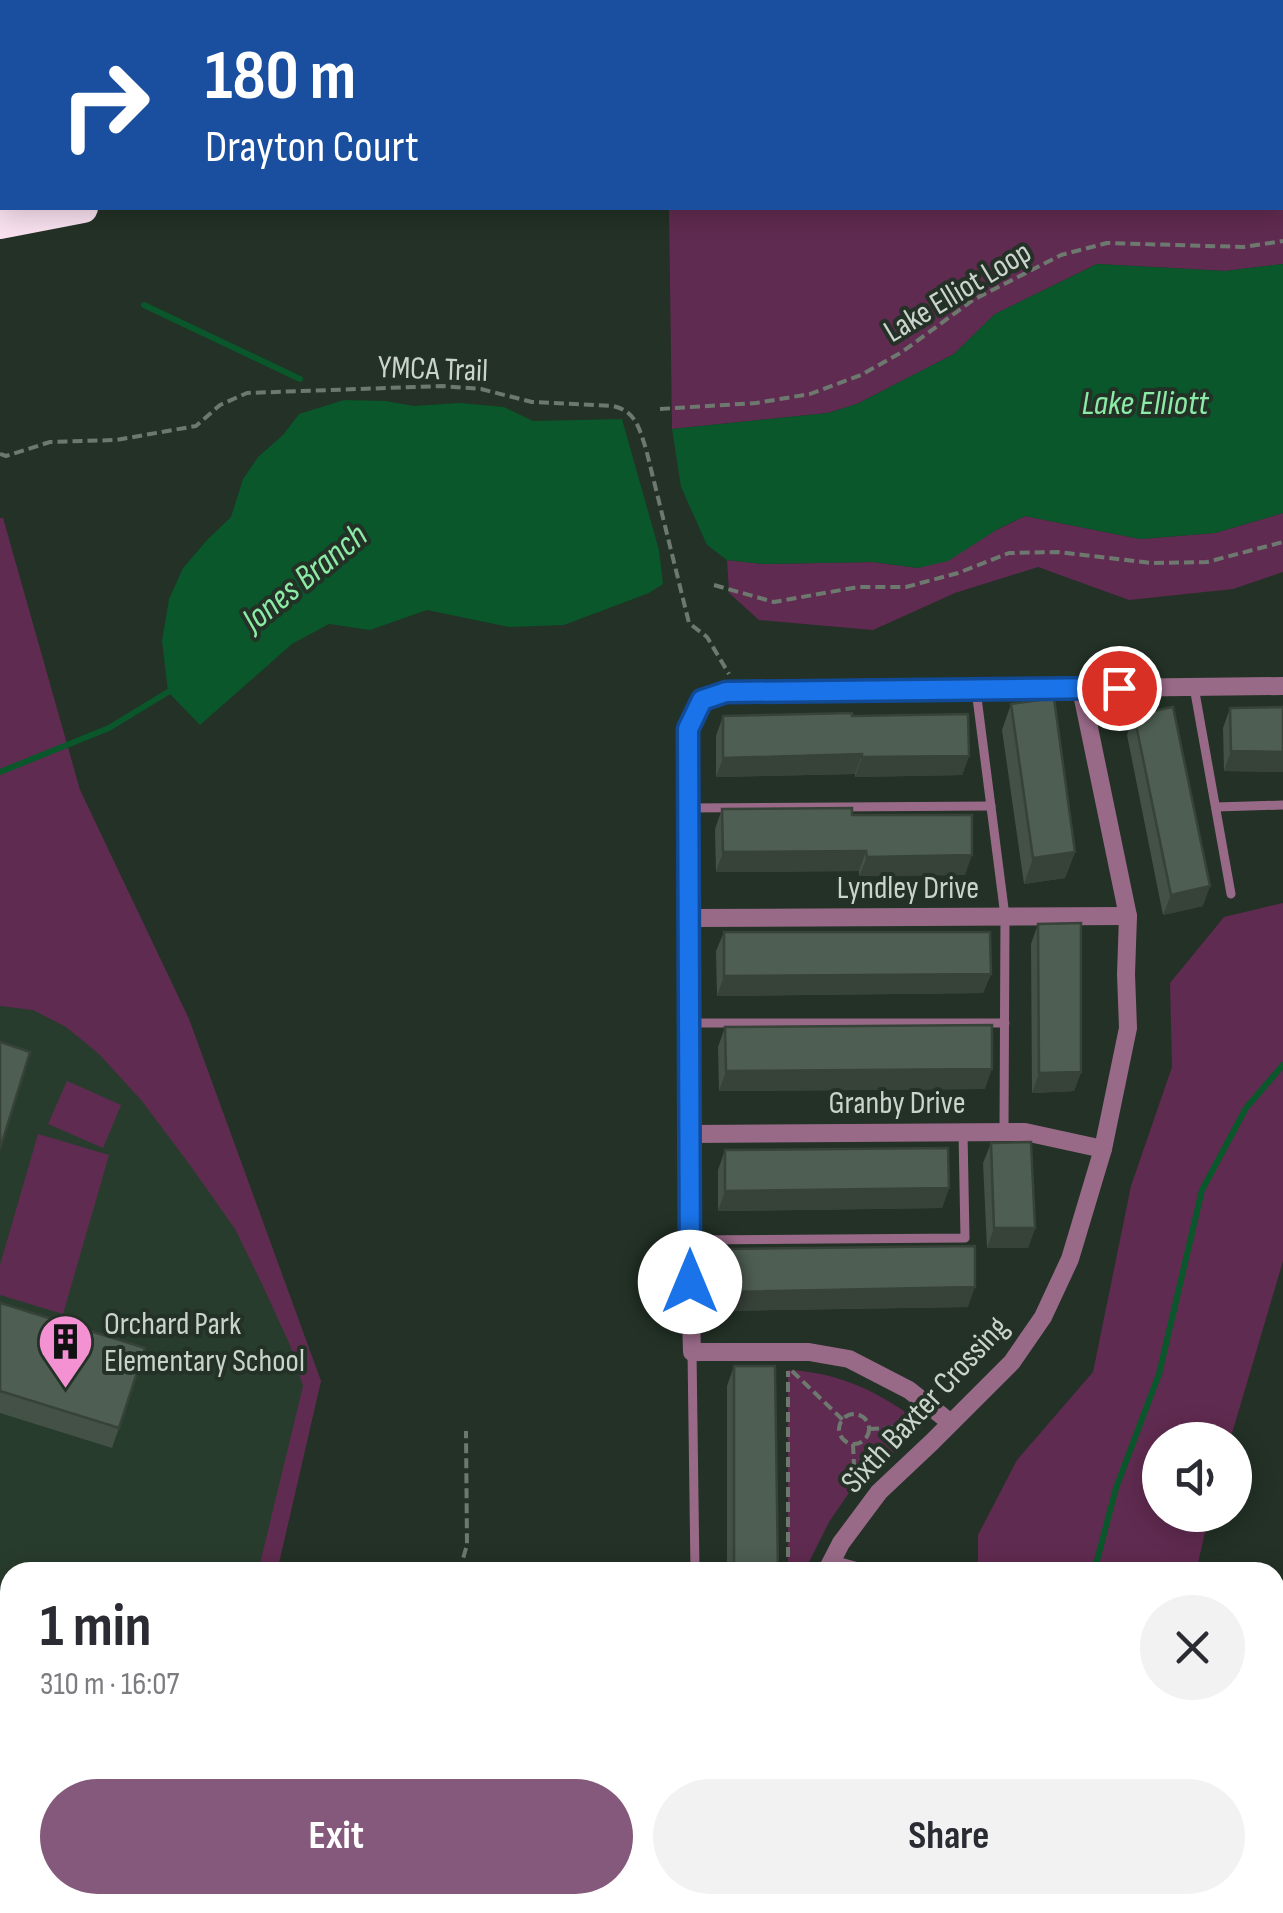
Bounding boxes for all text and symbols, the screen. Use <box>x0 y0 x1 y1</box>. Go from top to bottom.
text: 180 m <box>205 35 356 119</box>
icon: right <box>40 40 170 170</box>
text: Drayton Court <box>205 120 419 175</box>
street label: Lake Elliot Loop <box>877 233 1039 351</box>
street label: YMCA Trail <box>377 348 489 391</box>
water label: Lake Elliott <box>1081 382 1210 425</box>
water label: Jones Branch <box>232 515 376 643</box>
pin <box>1077 646 1162 731</box>
icon: arrive <box>1092 661 1147 716</box>
street label: Lyndley Drive <box>837 869 979 908</box>
street label: Granby Drive <box>828 1084 966 1123</box>
position arrow <box>638 1230 742 1334</box>
place label: Orchard Park Elementary School <box>104 1305 305 1381</box>
street label: Sixth Baxter Crossing <box>833 1309 1017 1502</box>
building icon: Orchard Park Elementary School <box>35 1311 95 1390</box>
map controls <box>1142 1422 1252 1532</box>
button: sound <box>1142 1422 1252 1532</box>
text: 1 min <box>40 1591 152 1663</box>
button: close <box>1140 1595 1245 1700</box>
text: 310 m · 16:07 <box>40 1665 179 1704</box>
button: Exit <box>40 1779 633 1894</box>
button: Share <box>653 1779 1245 1894</box>

